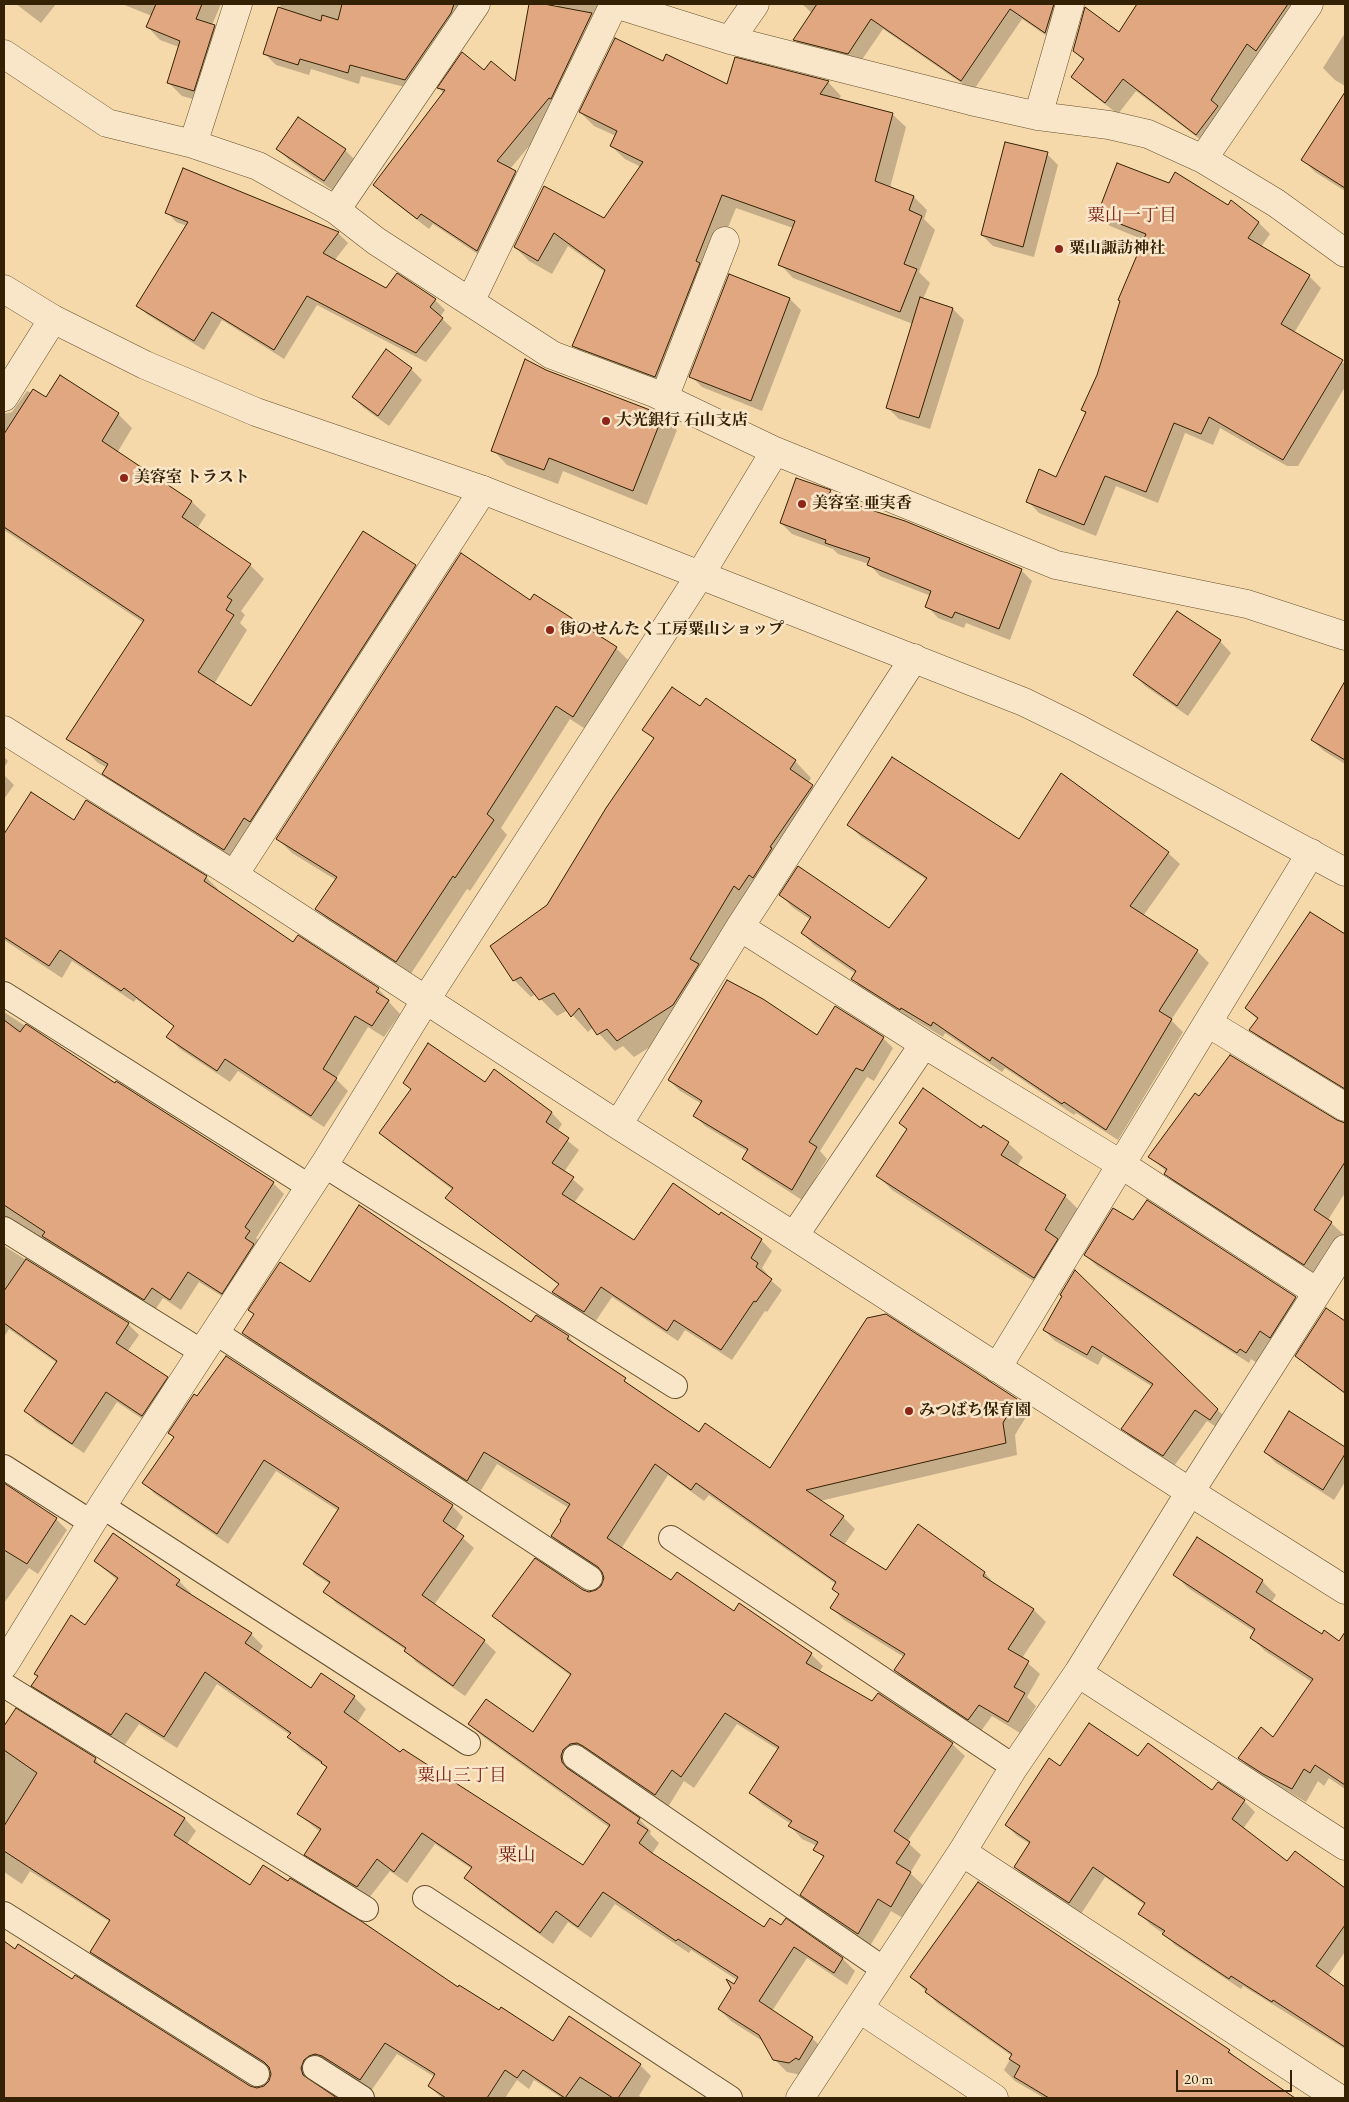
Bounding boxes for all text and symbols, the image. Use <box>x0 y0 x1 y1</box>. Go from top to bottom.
district label: 粟山一丁目 <box>1087 205 1177 227</box>
place label: 粟山諏訪神社 <box>1069 239 1165 259</box>
marker: 粟山諏訪神社 <box>1053 243 1065 255</box>
place label: 大光銀行 石山支店 <box>616 411 748 431</box>
marker: 大光銀行 石山支店 <box>600 415 612 427</box>
place label: 美容室 トラスト <box>134 468 250 488</box>
marker: 美容室 トラスト <box>118 472 130 484</box>
place label: 美容室 亜実香 <box>812 494 912 514</box>
marker: 美容室 亜実香 <box>796 498 808 510</box>
place label: 街のせんたく工房粟山ショップ <box>560 620 784 640</box>
marker: 街のせんたく工房粟山ショップ <box>544 624 556 636</box>
place label: みつばち保育園 <box>919 1401 1031 1421</box>
marker: みつばち保育園 <box>903 1405 915 1417</box>
district label: 粟山三丁目 <box>417 1765 507 1787</box>
district label: 粟山 <box>498 1845 536 1867</box>
scale bar <box>1179 2060 1295 2092</box>
text: 20 m <box>1184 2069 1213 2088</box>

